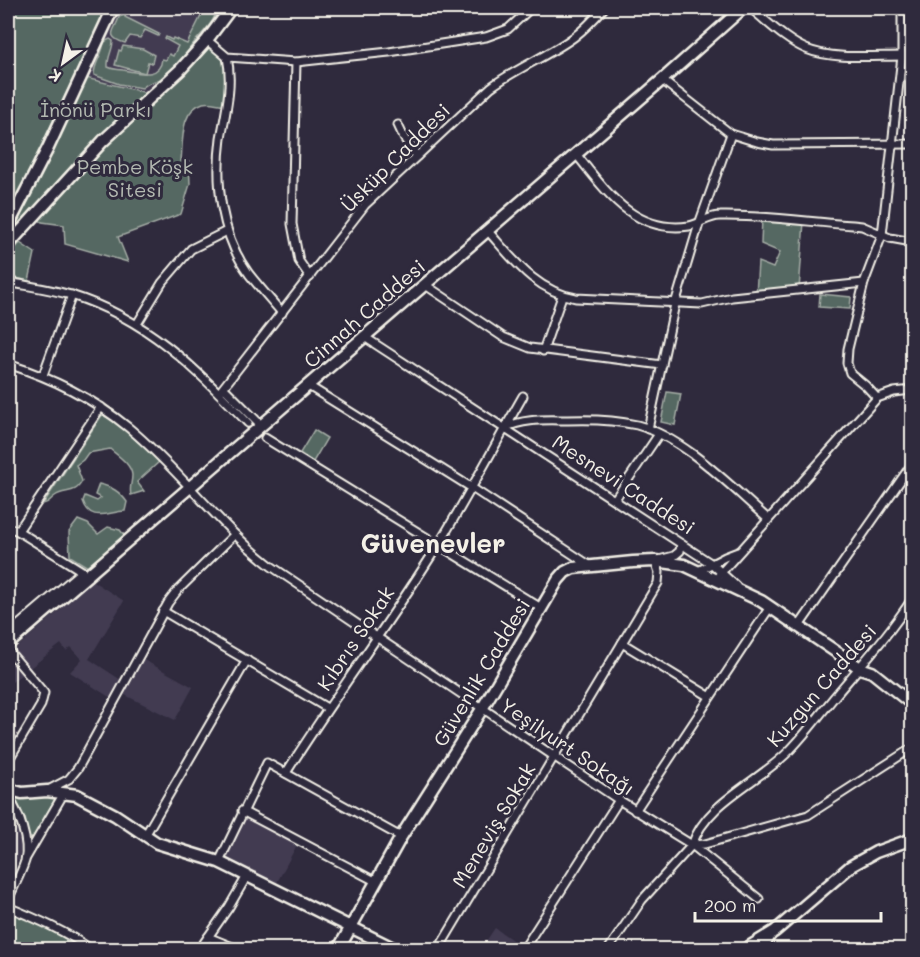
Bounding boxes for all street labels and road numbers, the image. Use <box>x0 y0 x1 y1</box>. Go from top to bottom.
street label: Üsküp Caddesi <box>335 97 455 217</box>
street label: Cinnah Caddesi <box>298 253 430 373</box>
street label: Mesnevi Caddesi <box>548 428 700 540</box>
street label: Kıbrıs Sokak <box>311 581 399 695</box>
street label: Güvenlik Caddesi <box>427 593 535 751</box>
street label: Kuzgun Caddesi <box>760 618 882 752</box>
street label: Yeşilyurt Sokağı <box>496 691 640 801</box>
street label: Meneviş Sokak <box>445 758 541 892</box>

